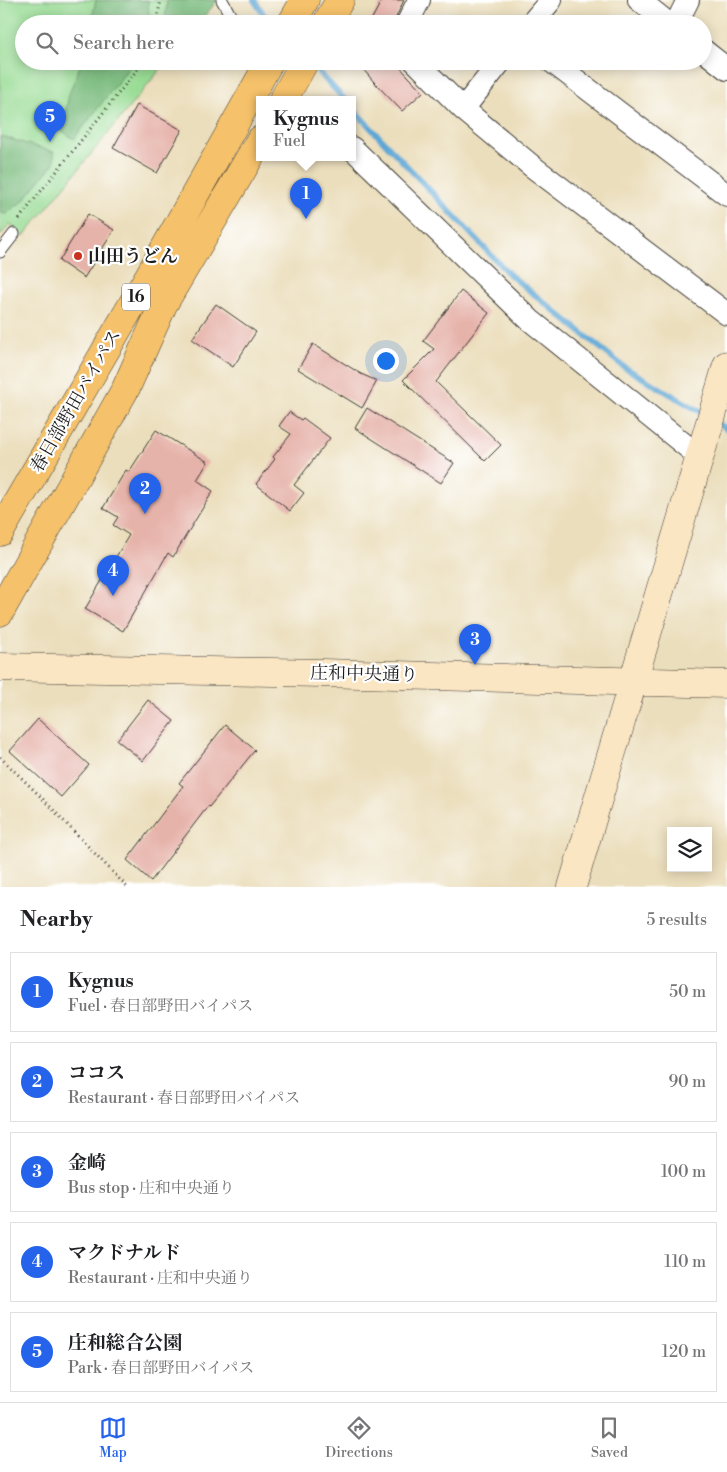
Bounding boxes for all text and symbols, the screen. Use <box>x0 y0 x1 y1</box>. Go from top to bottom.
search box <box>15 15 712 70</box>
icon: search <box>33 29 61 57</box>
text: Search here <box>73 31 174 55</box>
popup <box>256 96 356 161</box>
pin: 5 <box>34 101 66 142</box>
text: Kygnus <box>273 107 339 131</box>
text: Fuel <box>273 131 306 151</box>
pin: 1 <box>290 178 322 219</box>
place label: 山田うどん <box>88 245 178 268</box>
marker: 山田うどん <box>72 250 84 262</box>
road number: 16 <box>122 284 150 310</box>
street label: 春日部野田バイパス <box>26 325 126 477</box>
your location <box>373 348 399 374</box>
pin: 2 <box>129 473 161 514</box>
pin: 4 <box>97 555 129 596</box>
pin: 3 <box>459 624 491 665</box>
street label: 庄和中央通り <box>310 662 418 686</box>
map controls <box>667 827 712 872</box>
button: layers <box>667 827 712 872</box>
text: Nearby <box>20 907 93 933</box>
text: 5 results <box>646 910 707 930</box>
text: Kygnus <box>68 969 134 993</box>
text: 1 <box>33 982 41 1002</box>
text: 50 m <box>669 982 706 1002</box>
text: Fuel · 春日部野田バイパス <box>68 996 253 1016</box>
text: ココス <box>68 1061 125 1085</box>
text: 2 <box>32 1072 42 1092</box>
text: 90 m <box>668 1072 706 1092</box>
text: Restaurant · 春日部野田バイパス <box>68 1088 300 1108</box>
text: 金崎 <box>68 1151 106 1175</box>
text: 3 <box>32 1162 42 1182</box>
text: 100 m <box>661 1162 706 1182</box>
text: Bus stop · 庄和中央通り <box>68 1178 235 1198</box>
text: マクドナルド <box>68 1241 181 1265</box>
text: 4 <box>32 1252 42 1272</box>
text: 110 m <box>664 1252 706 1272</box>
text: Restaurant · 庄和中央通り <box>68 1268 253 1288</box>
text: 庄和総合公園 <box>68 1331 182 1355</box>
text: 5 <box>32 1342 42 1362</box>
text: 120 m <box>662 1342 706 1362</box>
text: Park · 春日部野田バイパス <box>68 1358 254 1378</box>
tab: Map <box>99 1414 127 1462</box>
tab: Directions <box>325 1414 393 1462</box>
tab: Saved <box>591 1414 628 1462</box>

